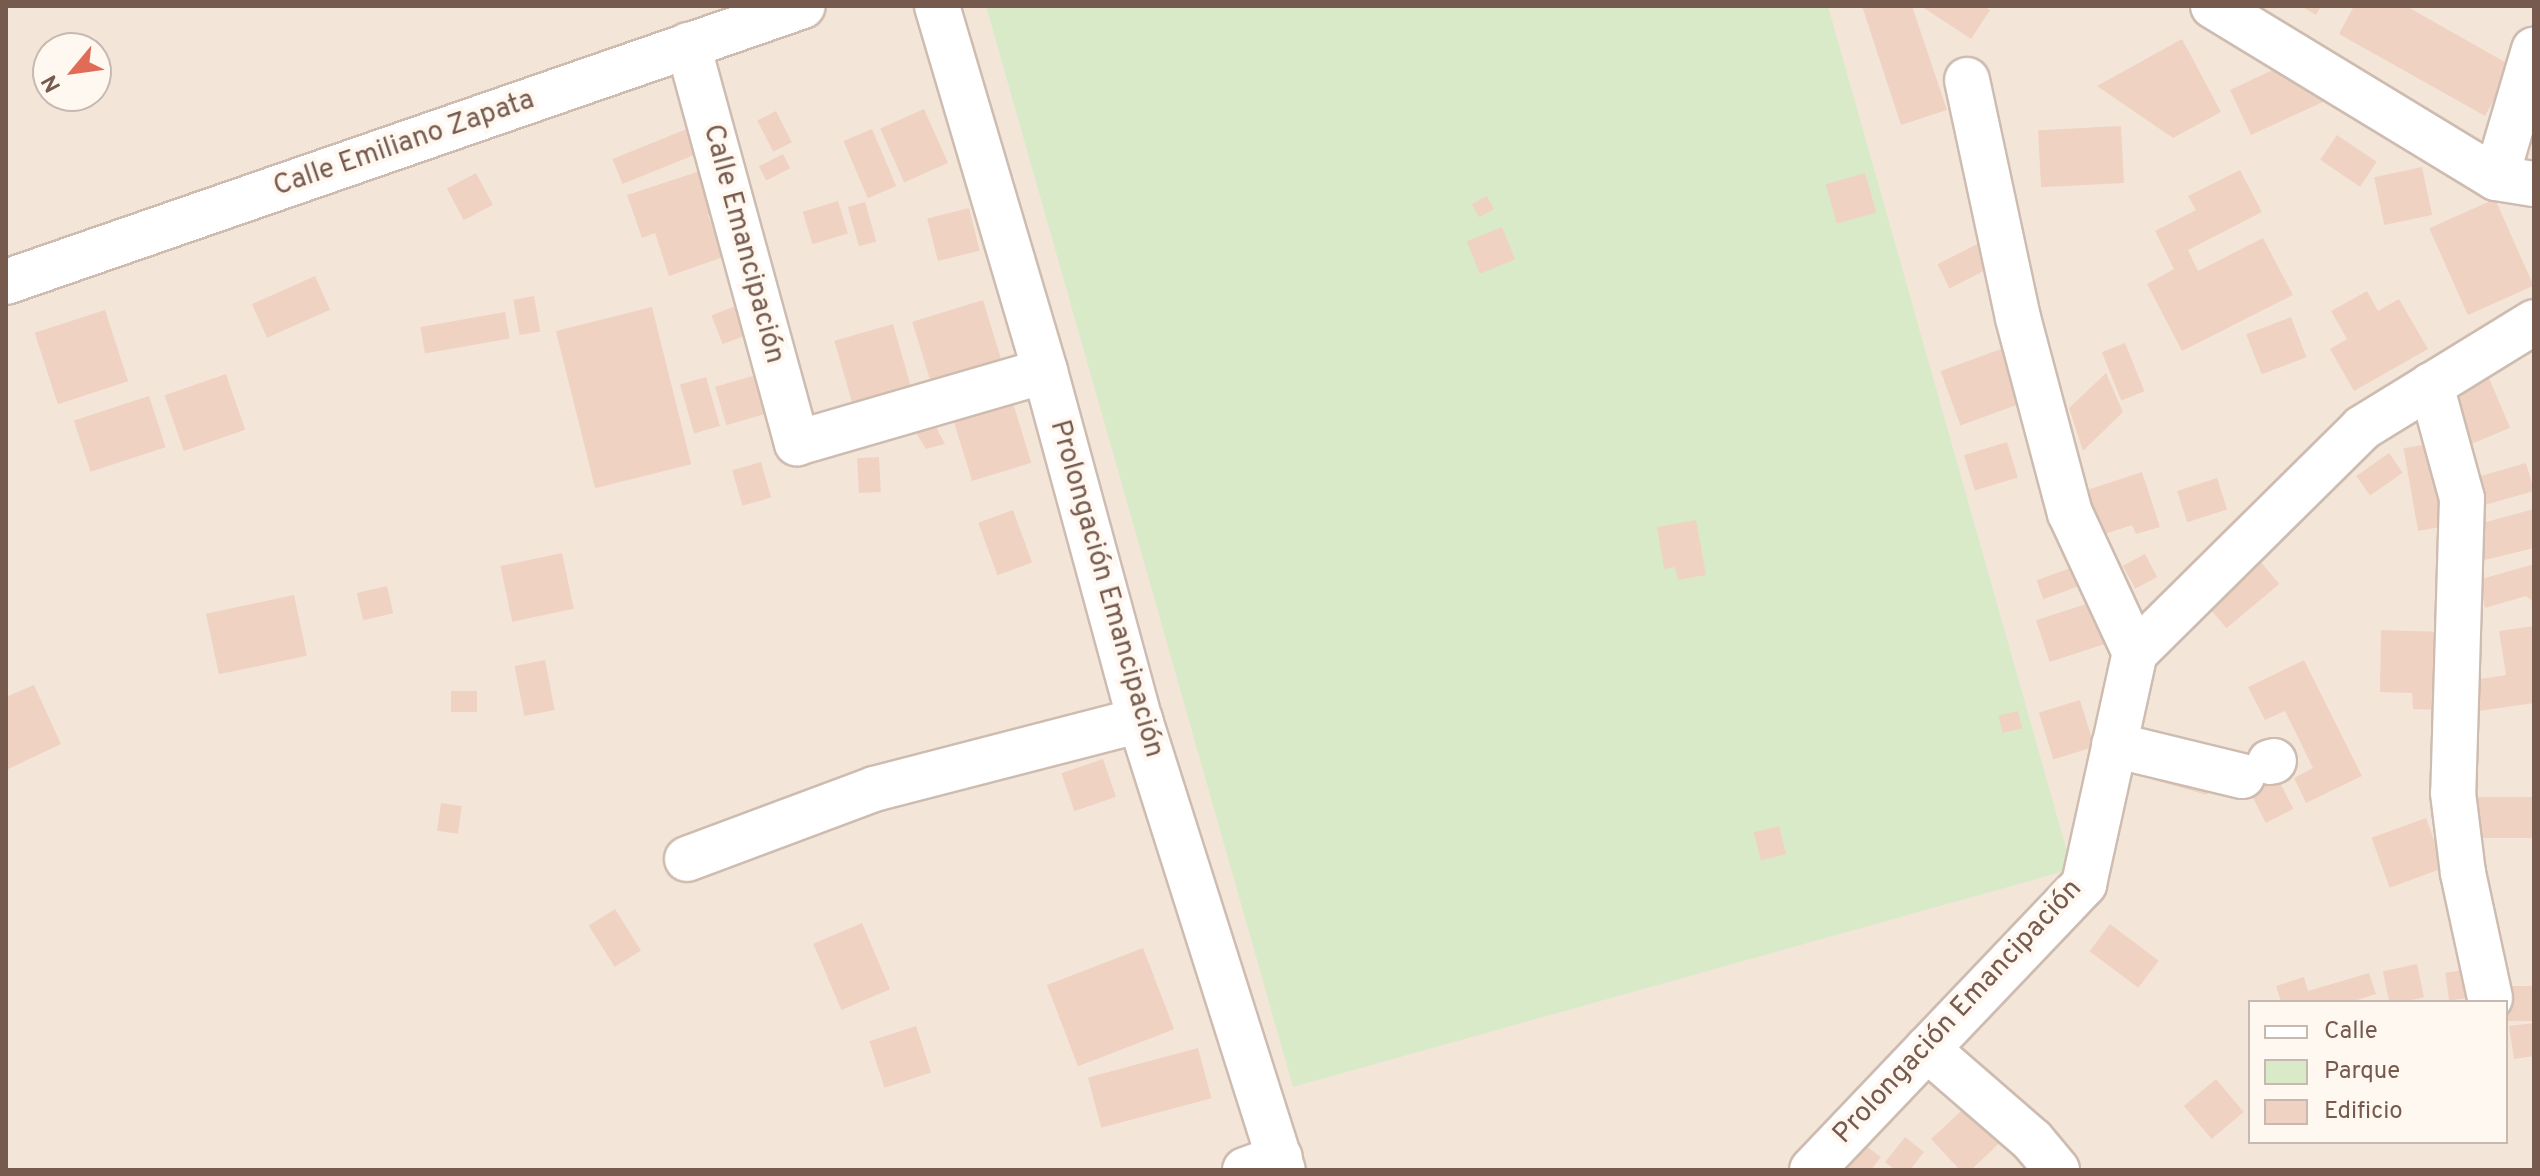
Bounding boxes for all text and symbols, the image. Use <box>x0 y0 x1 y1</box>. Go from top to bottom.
north arrow <box>32 32 112 112</box>
text: N <box>37 69 68 96</box>
street label: Calle Emiliano Zapata <box>269 84 539 204</box>
street label: Calle Emancipación <box>695 121 791 367</box>
street label: Prolongación Emancipación <box>1042 416 1170 762</box>
street label: Prolongación Emancipación <box>1827 873 2089 1151</box>
legend <box>2248 1000 2508 1144</box>
text: Calle <box>2324 1017 2378 1047</box>
text: Parque <box>2324 1057 2400 1087</box>
text: Edificio <box>2324 1097 2403 1127</box>

